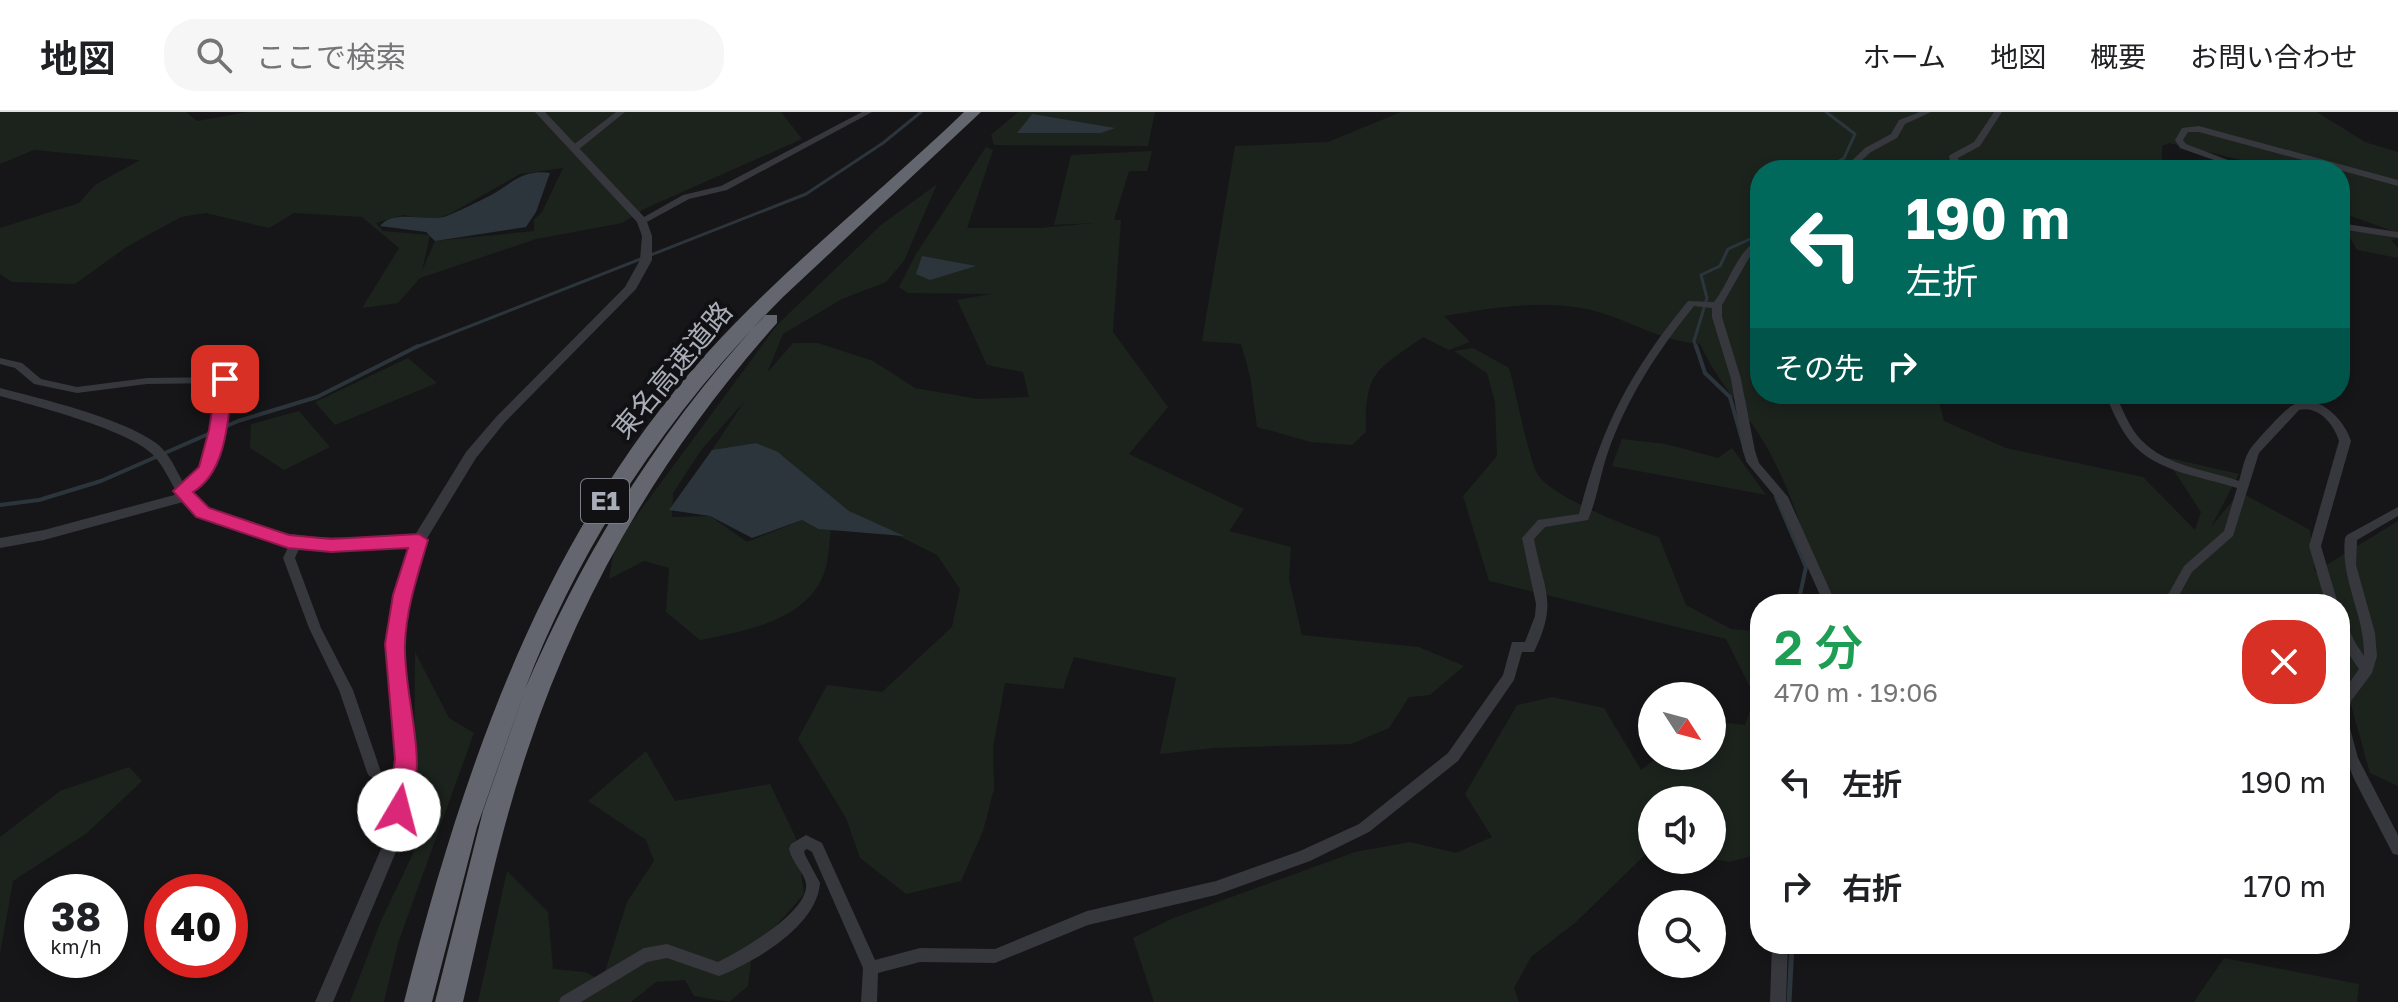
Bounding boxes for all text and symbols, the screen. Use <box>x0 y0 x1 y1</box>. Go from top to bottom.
search box <box>164 19 724 91</box>
icon: search <box>192 33 236 77</box>
text: 地図 <box>40 35 116 80</box>
text: ここで検索 <box>256 39 406 75</box>
text: ホーム <box>1863 40 1946 73</box>
text: 地図 <box>1990 40 2046 73</box>
text: 概要 <box>2090 40 2146 73</box>
text: お問い合わせ <box>2190 40 2358 73</box>
text: 190 m <box>1906 184 2070 251</box>
icon: left <box>1774 192 1878 296</box>
text: 左折 <box>1906 259 1978 302</box>
street label: 東名高速道路 <box>605 295 738 445</box>
icon: right <box>1880 344 1924 388</box>
pin <box>191 345 259 413</box>
text: その先 <box>1774 350 1864 386</box>
icon: arrive <box>203 357 247 401</box>
road number: E1 <box>581 479 629 523</box>
text: 2 分 <box>1774 618 1863 676</box>
button: close <box>2242 620 2326 704</box>
text: 470 m · 19:06 <box>1774 677 1938 708</box>
north arrow <box>1638 682 1726 770</box>
map controls <box>1638 682 1726 978</box>
icon: left <box>1774 760 1818 804</box>
text: 190 m <box>2241 764 2326 800</box>
text: 左折 <box>1842 766 1902 802</box>
position arrow <box>357 768 441 852</box>
button: sound <box>1638 786 1726 874</box>
icon: right <box>1774 864 1818 908</box>
text: 170 m <box>2243 868 2326 904</box>
text: 右折 <box>1842 870 1902 906</box>
speed limit sign: 40 <box>144 874 248 978</box>
button: search <box>1638 890 1726 978</box>
text: 38 <box>51 892 101 940</box>
text: km/h <box>51 934 101 958</box>

